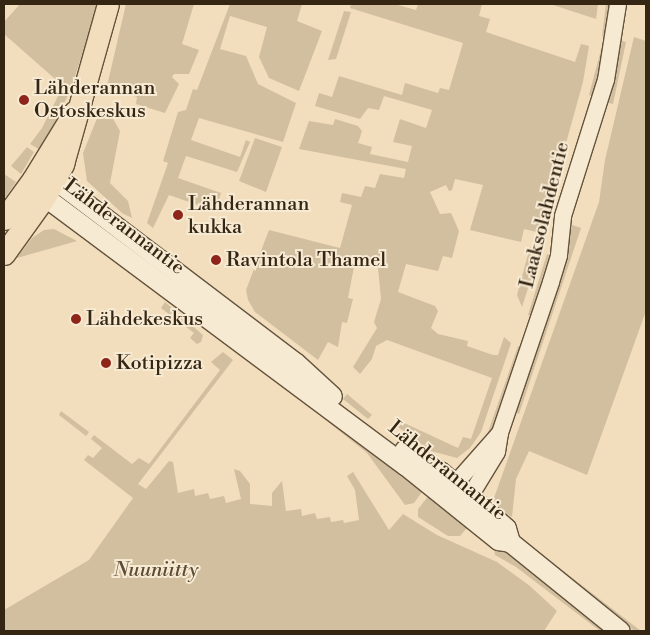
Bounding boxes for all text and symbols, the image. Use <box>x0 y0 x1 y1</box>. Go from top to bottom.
place label: Lähderannan Ostoskeskus <box>34 76 155 123</box>
marker: Lähderannan Ostoskeskus <box>18 94 30 106</box>
street label: Laaksolahdentie <box>515 139 575 291</box>
street label: Lähderannantie <box>59 174 189 280</box>
place label: Lähderannan kukka <box>188 192 309 239</box>
marker: Lähderannan kukka <box>172 209 184 221</box>
place label: Ravintola Thamel <box>226 248 386 272</box>
marker: Ravintola Thamel <box>210 254 222 266</box>
place label: Lähdekeskus <box>86 307 203 331</box>
marker: Lähdekeskus <box>70 313 82 325</box>
place label: Kotipizza <box>116 351 203 375</box>
marker: Kotipizza <box>100 357 112 369</box>
street label: Lähderannantie <box>383 416 511 526</box>
park label: Nuuniitty <box>114 558 198 582</box>

